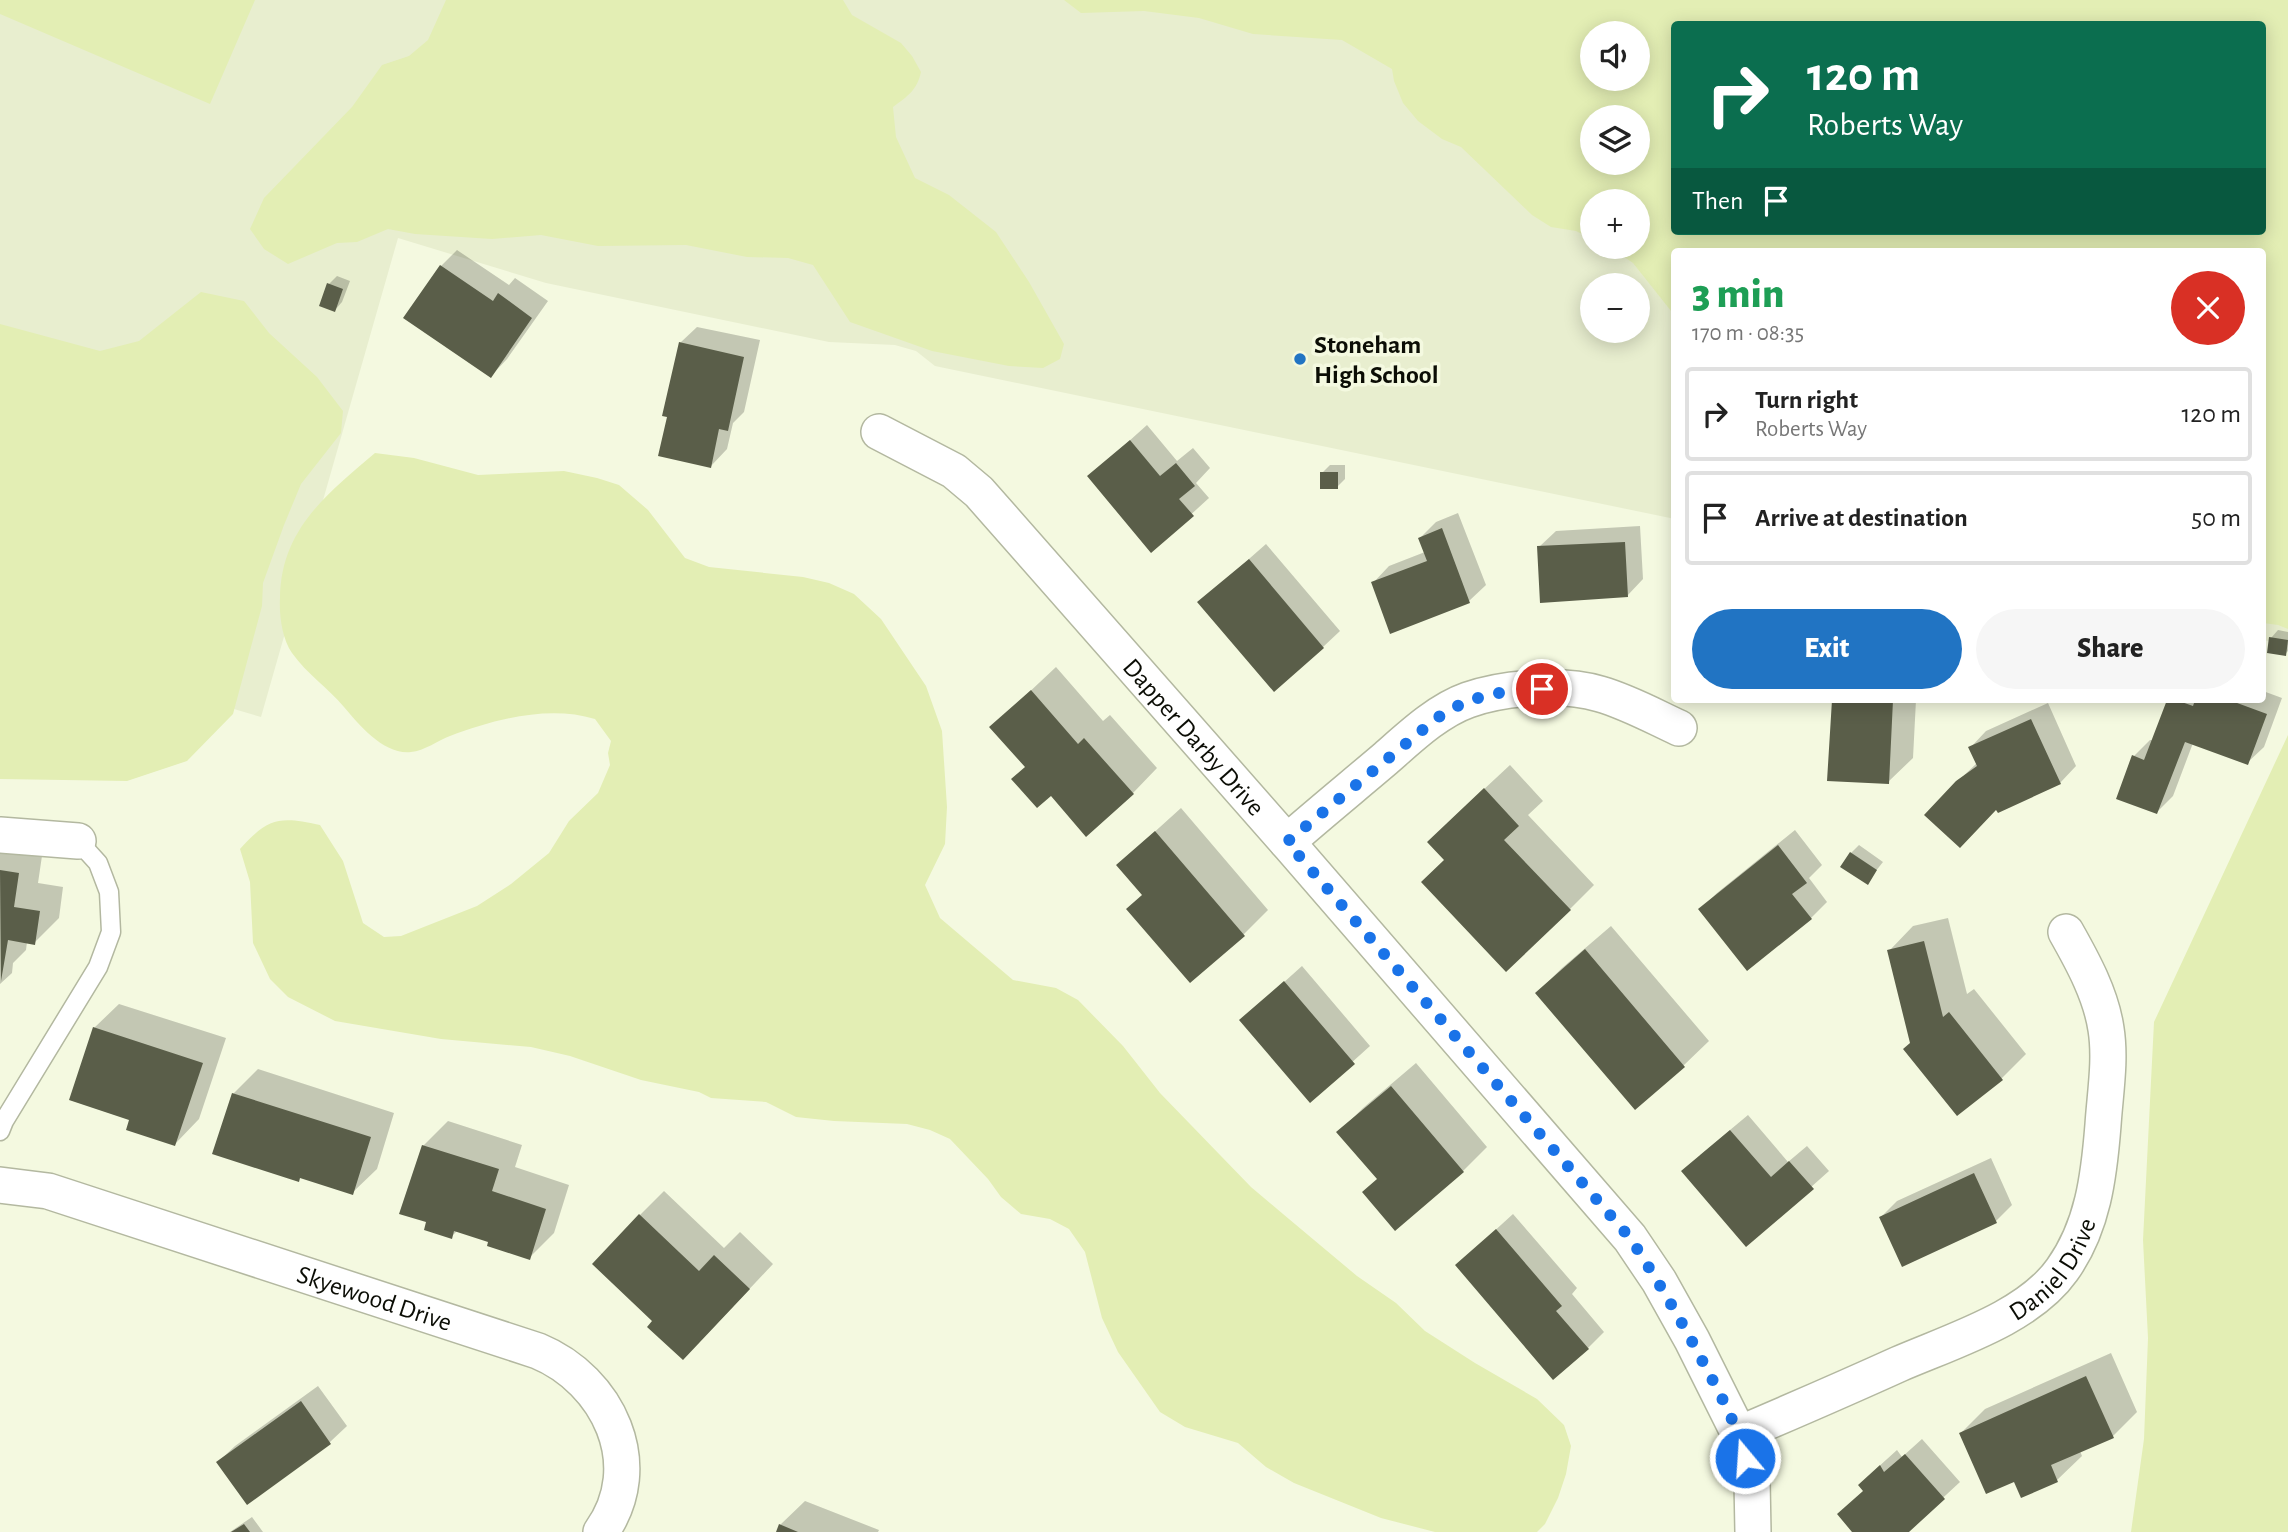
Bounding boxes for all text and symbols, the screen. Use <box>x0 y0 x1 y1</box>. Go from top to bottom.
map controls <box>1580 21 1650 343</box>
button: sound <box>1580 21 1650 91</box>
icon: right <box>1692 49 1783 140</box>
text: 120 m <box>1807 51 1920 100</box>
button: layers <box>1580 105 1650 175</box>
text: Roberts Way <box>1807 109 1963 141</box>
icon: arrive <box>1757 182 1795 220</box>
text: Then <box>1692 188 1743 214</box>
button: + <box>1580 189 1650 259</box>
button: close <box>2171 271 2245 345</box>
button: − <box>1580 273 1650 343</box>
text: 3 min <box>1692 273 1784 315</box>
text: 170 m · 08:35 <box>1692 322 1804 345</box>
place label: Stoneham High School <box>1314 332 1439 388</box>
marker: Stoneham High School <box>1292 351 1308 367</box>
text: Turn right <box>1755 387 1858 413</box>
icon: right <box>1696 395 1734 433</box>
text: 120 m <box>2181 401 2241 427</box>
text: Roberts Way <box>1755 418 1867 441</box>
icon: arrive <box>1696 499 1734 537</box>
text: Arrive at destination <box>1755 505 1968 531</box>
text: 50 m <box>2191 505 2241 531</box>
button: Exit <box>1692 609 1962 689</box>
button: Share <box>1976 609 2245 689</box>
street label: Dapper Darby Drive <box>1118 654 1269 821</box>
pin <box>1512 659 1572 719</box>
icon: arrive <box>1523 670 1561 708</box>
street label: Daniel Drive <box>2005 1215 2101 1326</box>
street label: Skyewood Drive <box>294 1261 455 1336</box>
position arrow <box>1708 1421 1782 1495</box>

